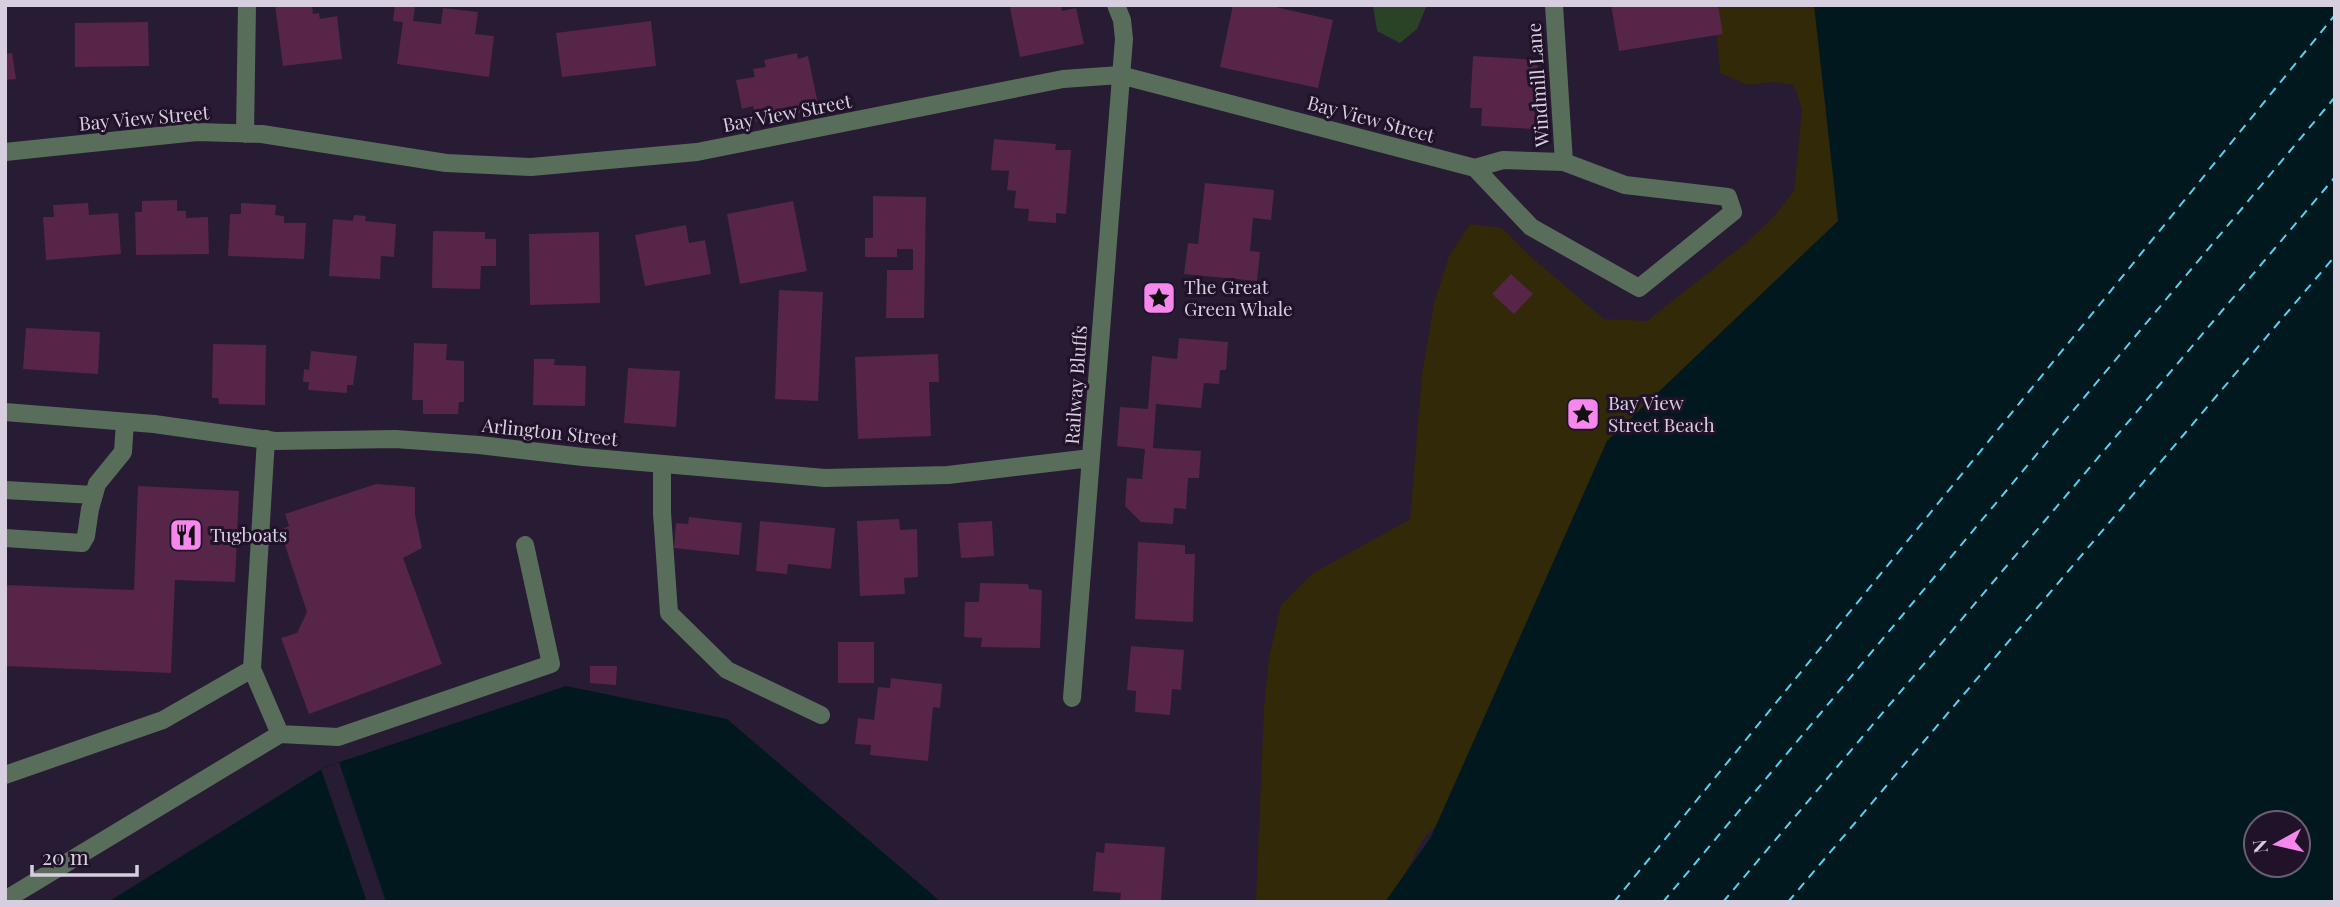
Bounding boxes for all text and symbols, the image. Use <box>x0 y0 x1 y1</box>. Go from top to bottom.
street label: Windmill Lane <box>1520 22 1554 149</box>
street label: Bay View Street <box>720 87 854 137</box>
street label: Bay View Street <box>1305 89 1438 148</box>
street label: Bay View Street <box>78 98 210 136</box>
place label: The Great Green Whale <box>1184 273 1293 321</box>
place icon: The Great Green Whale <box>1140 279 1178 317</box>
street label: Railway Bluffs <box>1058 324 1092 445</box>
place label: Bay View Street Beach <box>1608 389 1715 437</box>
place icon: Bay View Street Beach <box>1564 395 1602 433</box>
street label: Arlington Street <box>480 411 620 451</box>
restaurant icon: Tugboats <box>167 516 205 554</box>
place label: Tugboats <box>210 521 287 547</box>
north arrow <box>2242 809 2312 879</box>
scale bar <box>32 834 136 878</box>
text: N <box>2245 838 2273 855</box>
text: 20 m <box>42 842 89 870</box>

